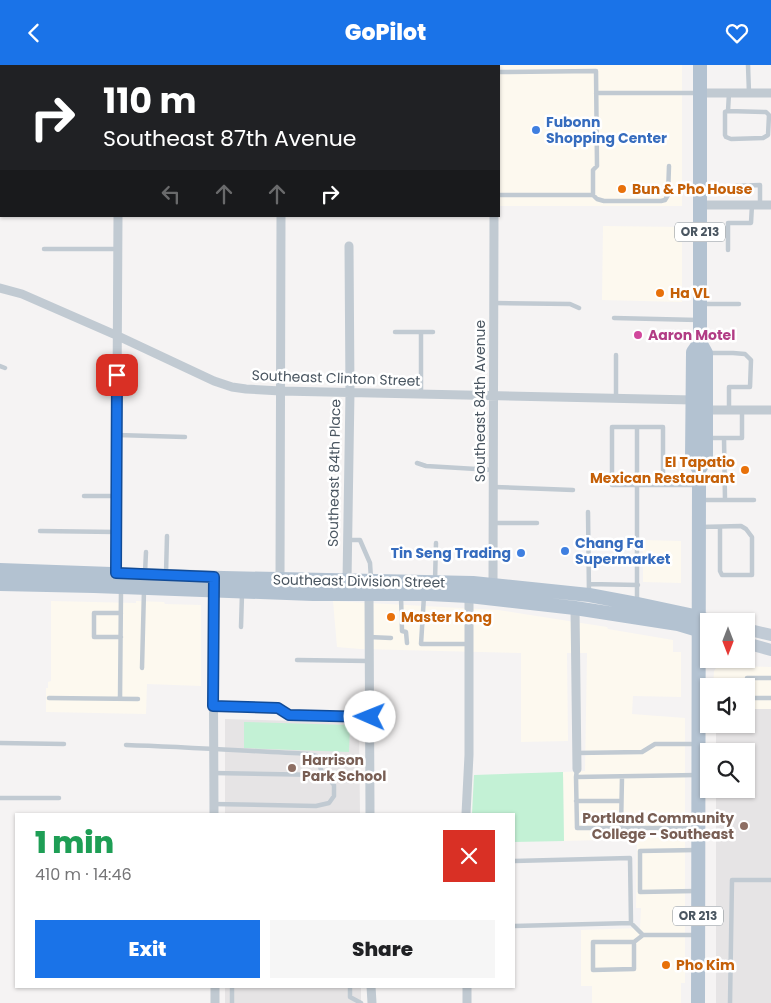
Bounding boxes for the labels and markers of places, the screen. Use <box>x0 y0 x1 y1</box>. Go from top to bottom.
place label: Fubonn Shopping Center <box>546 112 667 148</box>
marker: Fubonn Shopping Center <box>530 124 542 136</box>
place label: Bun & Pho House <box>632 179 753 199</box>
marker: Bun & Pho House <box>616 183 628 195</box>
place label: Ha VL <box>670 283 710 303</box>
marker: Ha VL <box>654 287 666 299</box>
place label: Aaron Motel <box>648 325 735 345</box>
marker: Aaron Motel <box>632 329 644 341</box>
pin <box>96 354 138 396</box>
place label: El Tapatio Mexican Restaurant <box>590 452 735 488</box>
marker: El Tapatio Mexican Restaurant <box>739 464 751 476</box>
place label: Chang Fa Supermarket <box>575 533 671 569</box>
place label: Tin Seng Trading <box>391 543 511 563</box>
marker: Chang Fa Supermarket <box>559 545 571 557</box>
marker: Tin Seng Trading <box>515 547 527 559</box>
place label: Master Kong <box>401 607 492 627</box>
marker: Master Kong <box>385 611 397 623</box>
place label: Harrison Park School <box>302 750 386 786</box>
marker: Harrison Park School <box>286 762 298 774</box>
place label: Portland Community College - Southeast <box>582 808 734 844</box>
marker: Portland Community College - Southeast <box>738 820 750 832</box>
place label: Pho Kim <box>676 955 735 975</box>
marker: Pho Kim <box>660 959 672 971</box>

